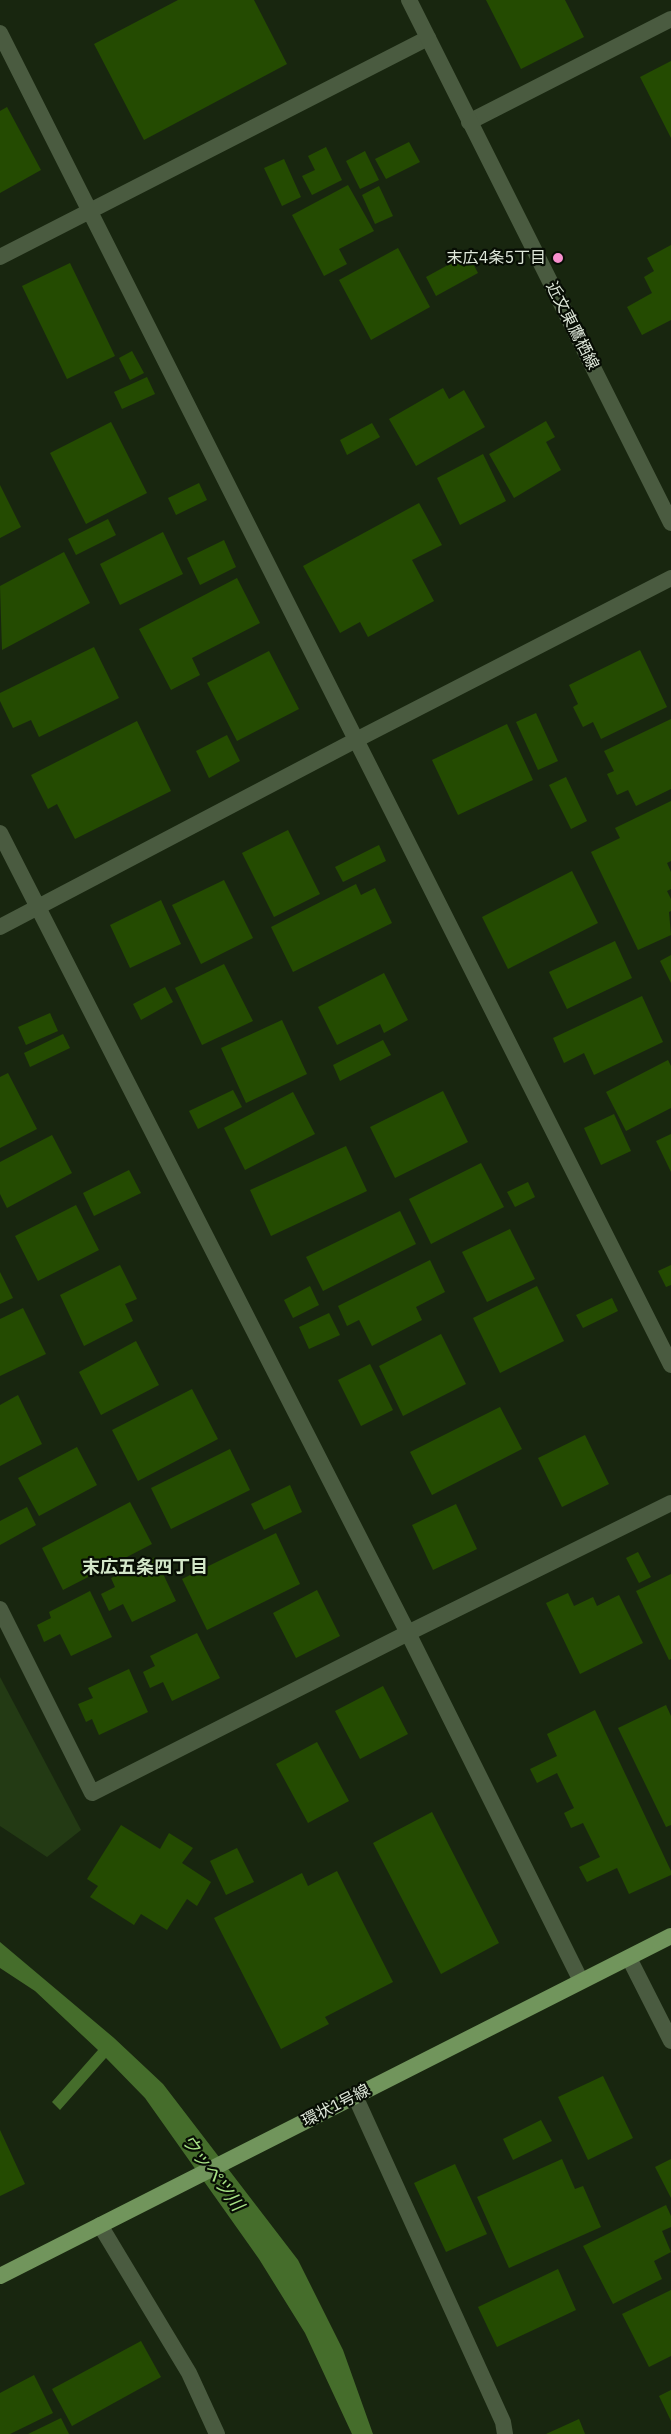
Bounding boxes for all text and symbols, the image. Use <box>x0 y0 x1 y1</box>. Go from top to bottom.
place label: 末広4条5丁目 <box>447 248 546 268</box>
marker: 末広4条5丁目 <box>551 251 565 265</box>
street label: 近文東鷹栖線 <box>542 279 602 373</box>
district label: 末広五条四丁目 <box>82 1557 208 1579</box>
street label: 環状1号線 <box>299 2081 373 2131</box>
water label: ウッペツ川 <box>176 2131 248 2215</box>

